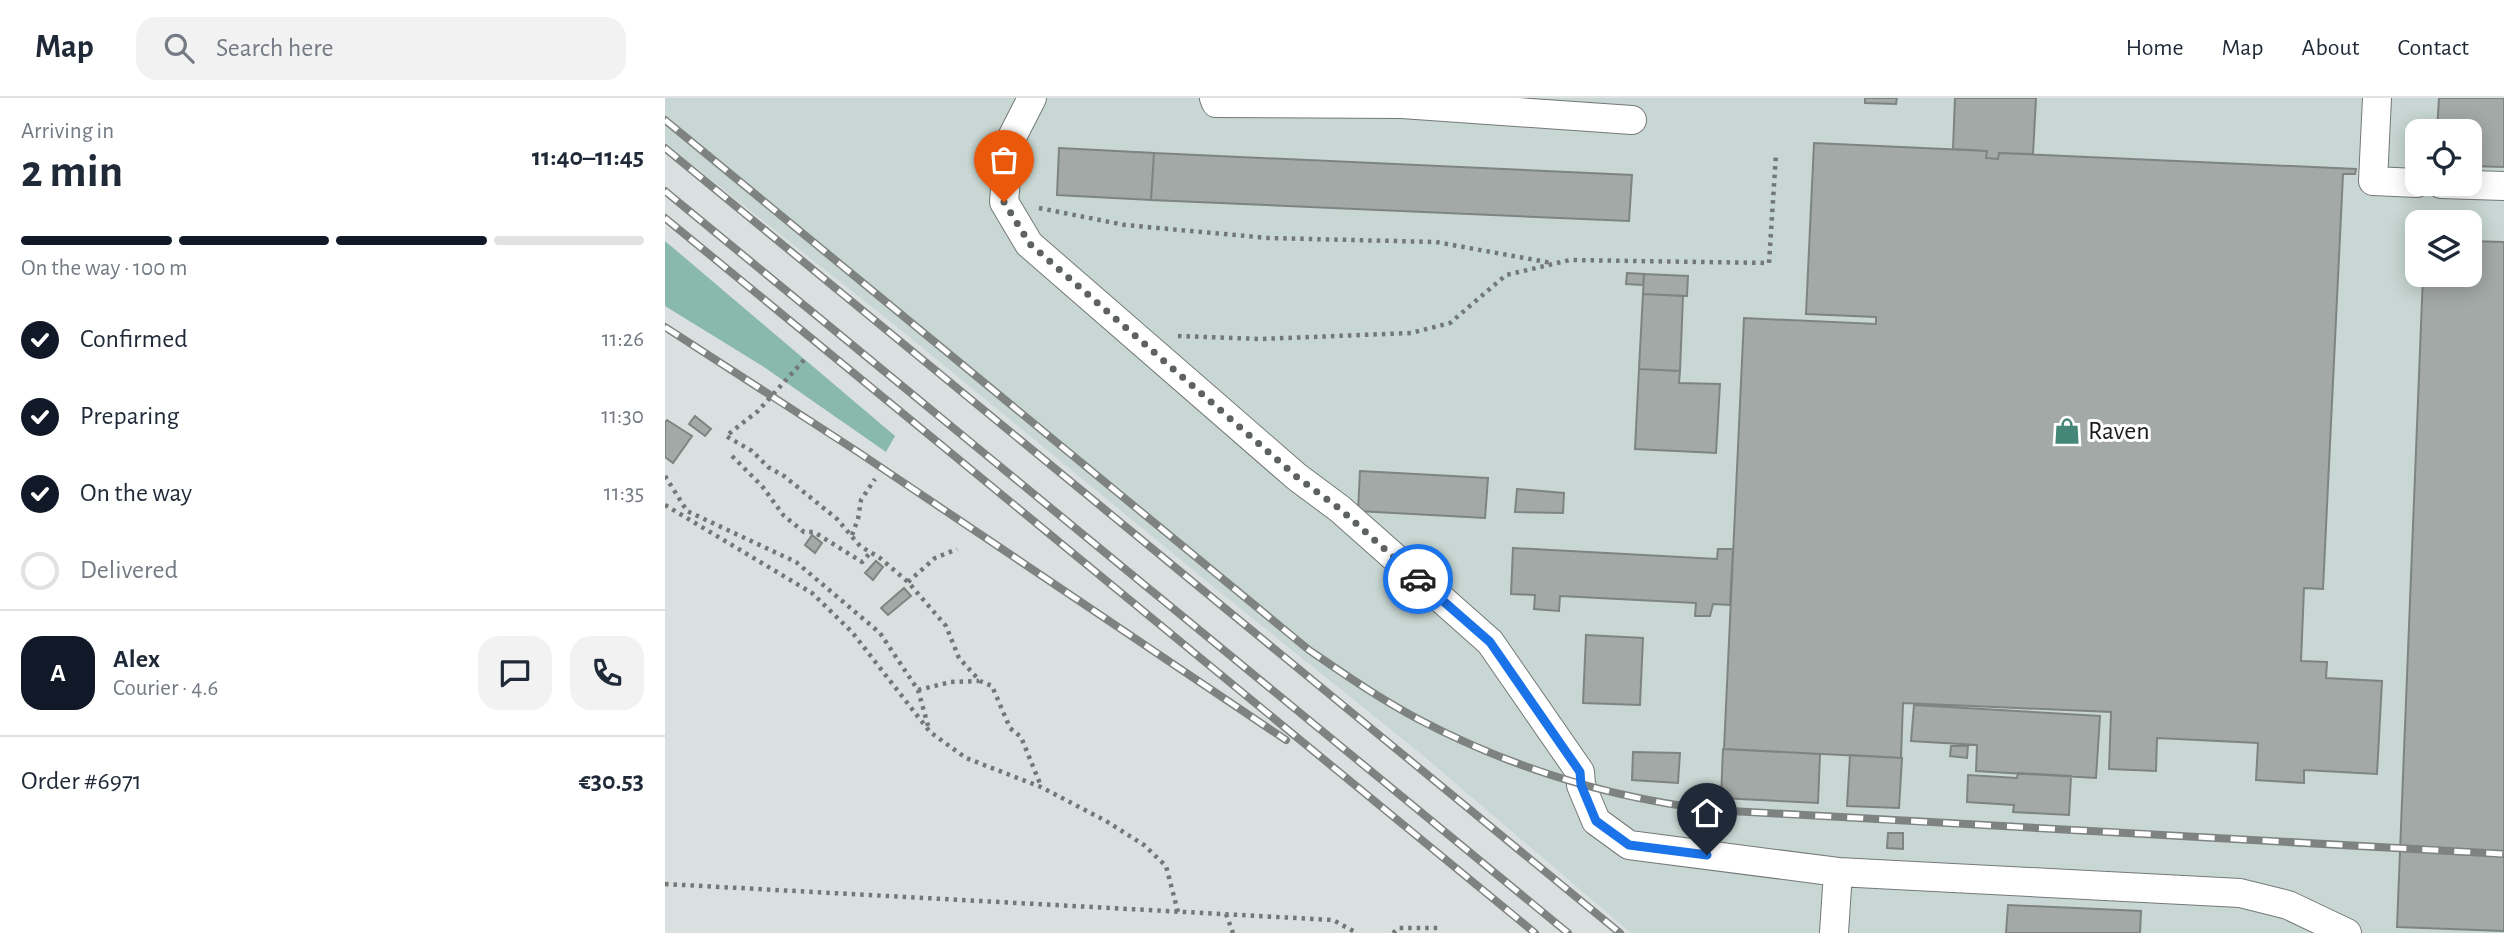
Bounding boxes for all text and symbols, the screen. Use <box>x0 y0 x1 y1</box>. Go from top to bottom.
search box <box>136 17 626 80</box>
icon: search <box>160 29 198 67</box>
text: Map <box>35 31 94 64</box>
text: Search here <box>216 35 334 61</box>
text: Home <box>2126 36 2184 60</box>
text: Map <box>2222 36 2264 60</box>
text: About <box>2302 36 2359 60</box>
text: Contact <box>2397 36 2469 60</box>
map controls <box>2405 119 2482 287</box>
button: locate <box>2405 119 2482 196</box>
text: Arriving in <box>21 120 114 143</box>
pin <box>974 130 1034 202</box>
icon: bag <box>985 141 1023 179</box>
text: 11:40–11:45 <box>532 144 644 170</box>
text: 2 min <box>21 149 123 195</box>
button: layers <box>2405 210 2482 287</box>
text: On the way · 100 m <box>21 257 188 280</box>
icon: check <box>21 321 59 359</box>
text: Confirmed <box>80 326 188 352</box>
text: 11:26 <box>602 328 644 351</box>
icon: check <box>21 398 59 436</box>
text: Preparing <box>80 403 179 429</box>
text: 11:30 <box>601 405 644 428</box>
shop icon: Raven <box>2052 416 2082 446</box>
place label: Raven <box>2088 418 2150 444</box>
icon: check <box>21 475 59 513</box>
text: On the way <box>80 480 192 506</box>
text: 11:35 <box>604 482 644 505</box>
courier <box>1383 544 1453 614</box>
text: Delivered <box>80 557 178 583</box>
icon: car <box>1399 560 1437 598</box>
button: chat <box>478 636 552 710</box>
button: phone <box>570 636 644 710</box>
text: Alex <box>113 646 160 672</box>
text: A <box>50 660 66 686</box>
text: Courier · 4.6 <box>113 677 218 700</box>
text: Order #6971 <box>21 768 142 794</box>
text: €30.53 <box>579 768 644 794</box>
pin <box>1677 783 1737 855</box>
icon: home <box>1688 794 1726 832</box>

